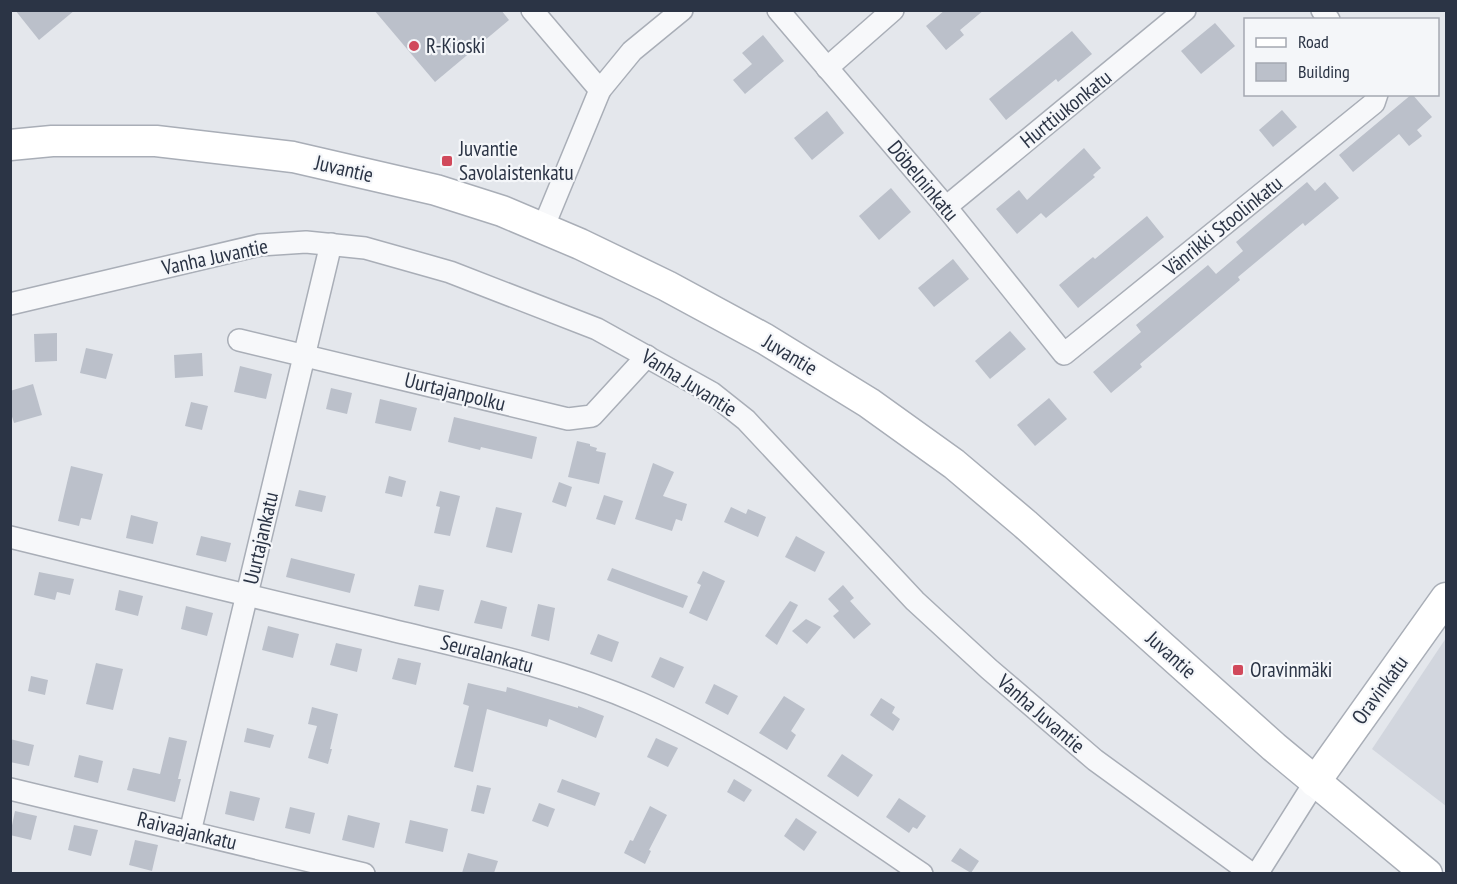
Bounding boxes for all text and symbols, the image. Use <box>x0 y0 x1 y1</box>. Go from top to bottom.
legend <box>1244 18 1439 96</box>
text: Road <box>1298 30 1329 53</box>
place label: R-Kioski <box>426 32 485 59</box>
marker: R-Kioski <box>407 39 421 53</box>
text: Building <box>1298 60 1350 83</box>
street label: Hurttiukonkatu <box>1015 64 1117 154</box>
place label: Juvantie Savolaistenkatu <box>458 135 574 186</box>
street label: Döbelninkatu <box>882 135 965 227</box>
street label: Juvantie <box>311 149 376 188</box>
marker: Juvantie Savolaistenkatu <box>440 154 454 168</box>
street label: Vänrikki Stoolinkatu <box>1157 169 1288 282</box>
street label: Vanha Juvantie <box>159 232 270 281</box>
street label: Juvantie <box>757 327 822 381</box>
street label: Vanha Juvantie <box>636 342 742 423</box>
street label: Uurtajanpolku <box>402 366 508 417</box>
street label: Uurtajankatu <box>237 489 284 587</box>
street label: Juvantie <box>1140 624 1202 684</box>
street label: Seuralankatu <box>438 628 536 679</box>
street label: Oravinkatu <box>1345 650 1414 730</box>
place label: Oravinmäki <box>1250 656 1332 683</box>
marker: Oravinmäki <box>1231 663 1245 677</box>
street label: Vanha Juvantie <box>991 668 1091 759</box>
street label: Raivaajankatu <box>135 805 240 856</box>

